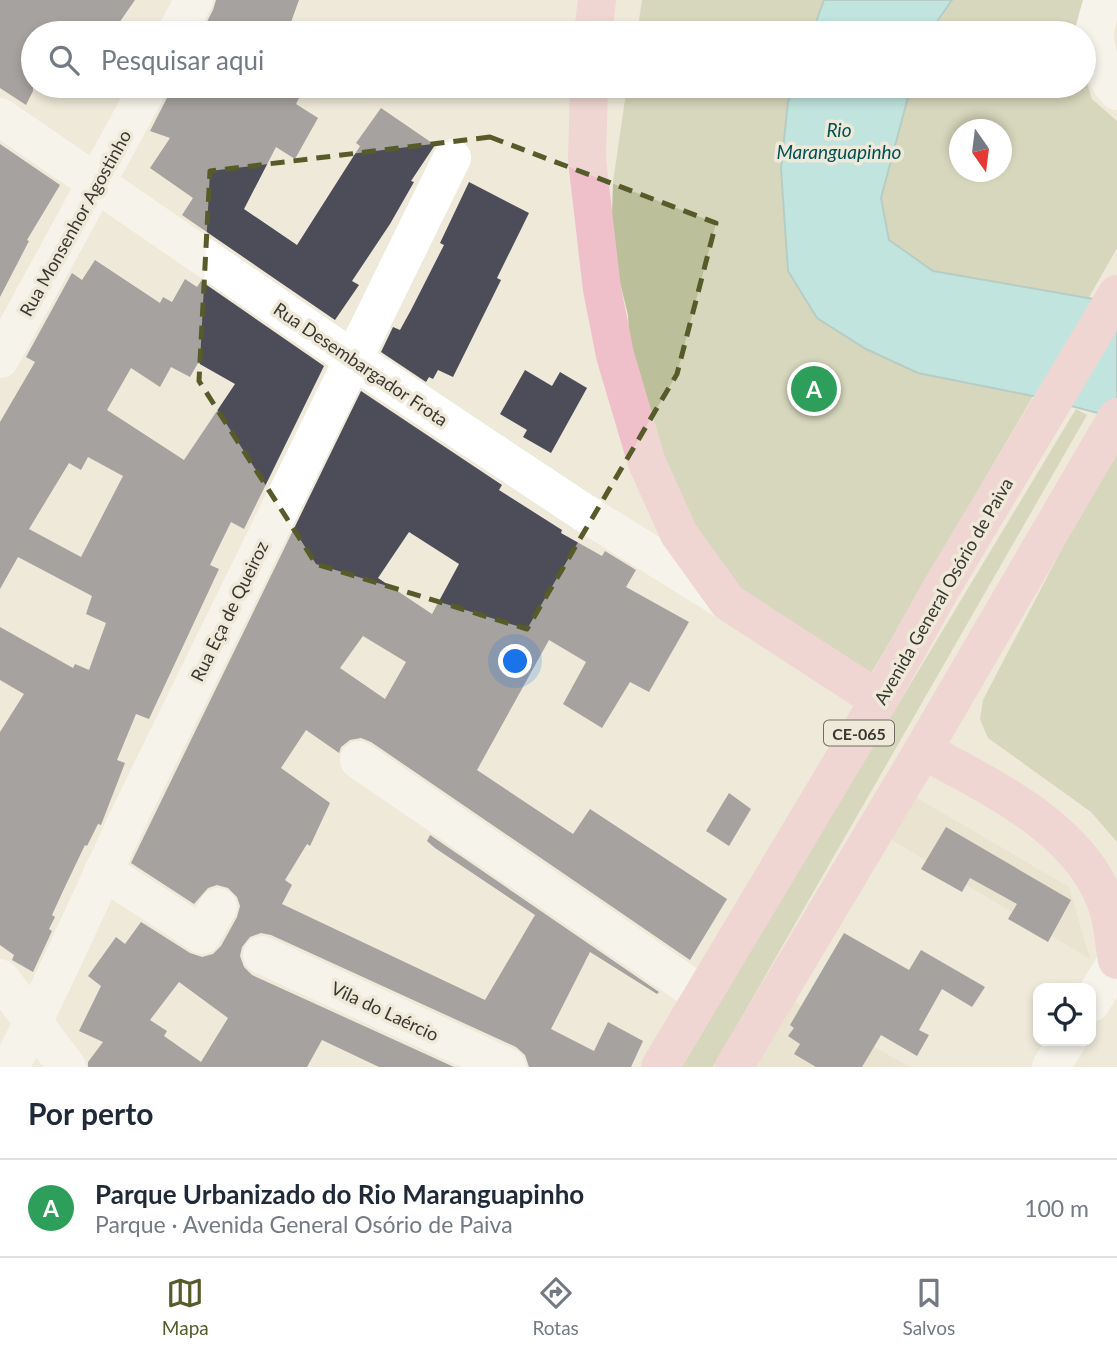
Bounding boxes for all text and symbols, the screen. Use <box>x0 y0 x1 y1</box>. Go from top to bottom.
search box <box>21 21 1096 98</box>
icon: search <box>45 41 83 79</box>
text: Pesquisar aqui <box>101 44 264 76</box>
water label: Rio Maranguapinho <box>777 118 902 163</box>
north arrow <box>949 119 1012 182</box>
street label: Rua Monsenhor Agostinho <box>15 126 135 320</box>
street label: Rua Desembargador Frota <box>270 297 452 431</box>
pin: A <box>791 363 837 415</box>
street label: Avenida General Osório de Paiva <box>869 474 1017 708</box>
street label: Rua Eça de Queiroz <box>186 537 272 685</box>
your location <box>498 644 532 678</box>
road number: CE-065 <box>824 720 894 746</box>
street label: Vila do Laércio <box>328 976 442 1046</box>
map controls <box>1033 983 1096 1046</box>
button: locate <box>1033 983 1096 1046</box>
text: Por perto <box>28 1095 153 1131</box>
text: Parque Urbanizado do Rio Maranguapinho <box>95 1178 584 1210</box>
text: A <box>43 1194 59 1222</box>
text: 100 m <box>1024 1194 1089 1222</box>
text: Parque · Avenida General Osório de Paiva <box>95 1210 513 1238</box>
tab: Mapa <box>162 1274 209 1339</box>
tab: Rotas <box>532 1274 579 1339</box>
tab: Salvos <box>903 1274 955 1339</box>

